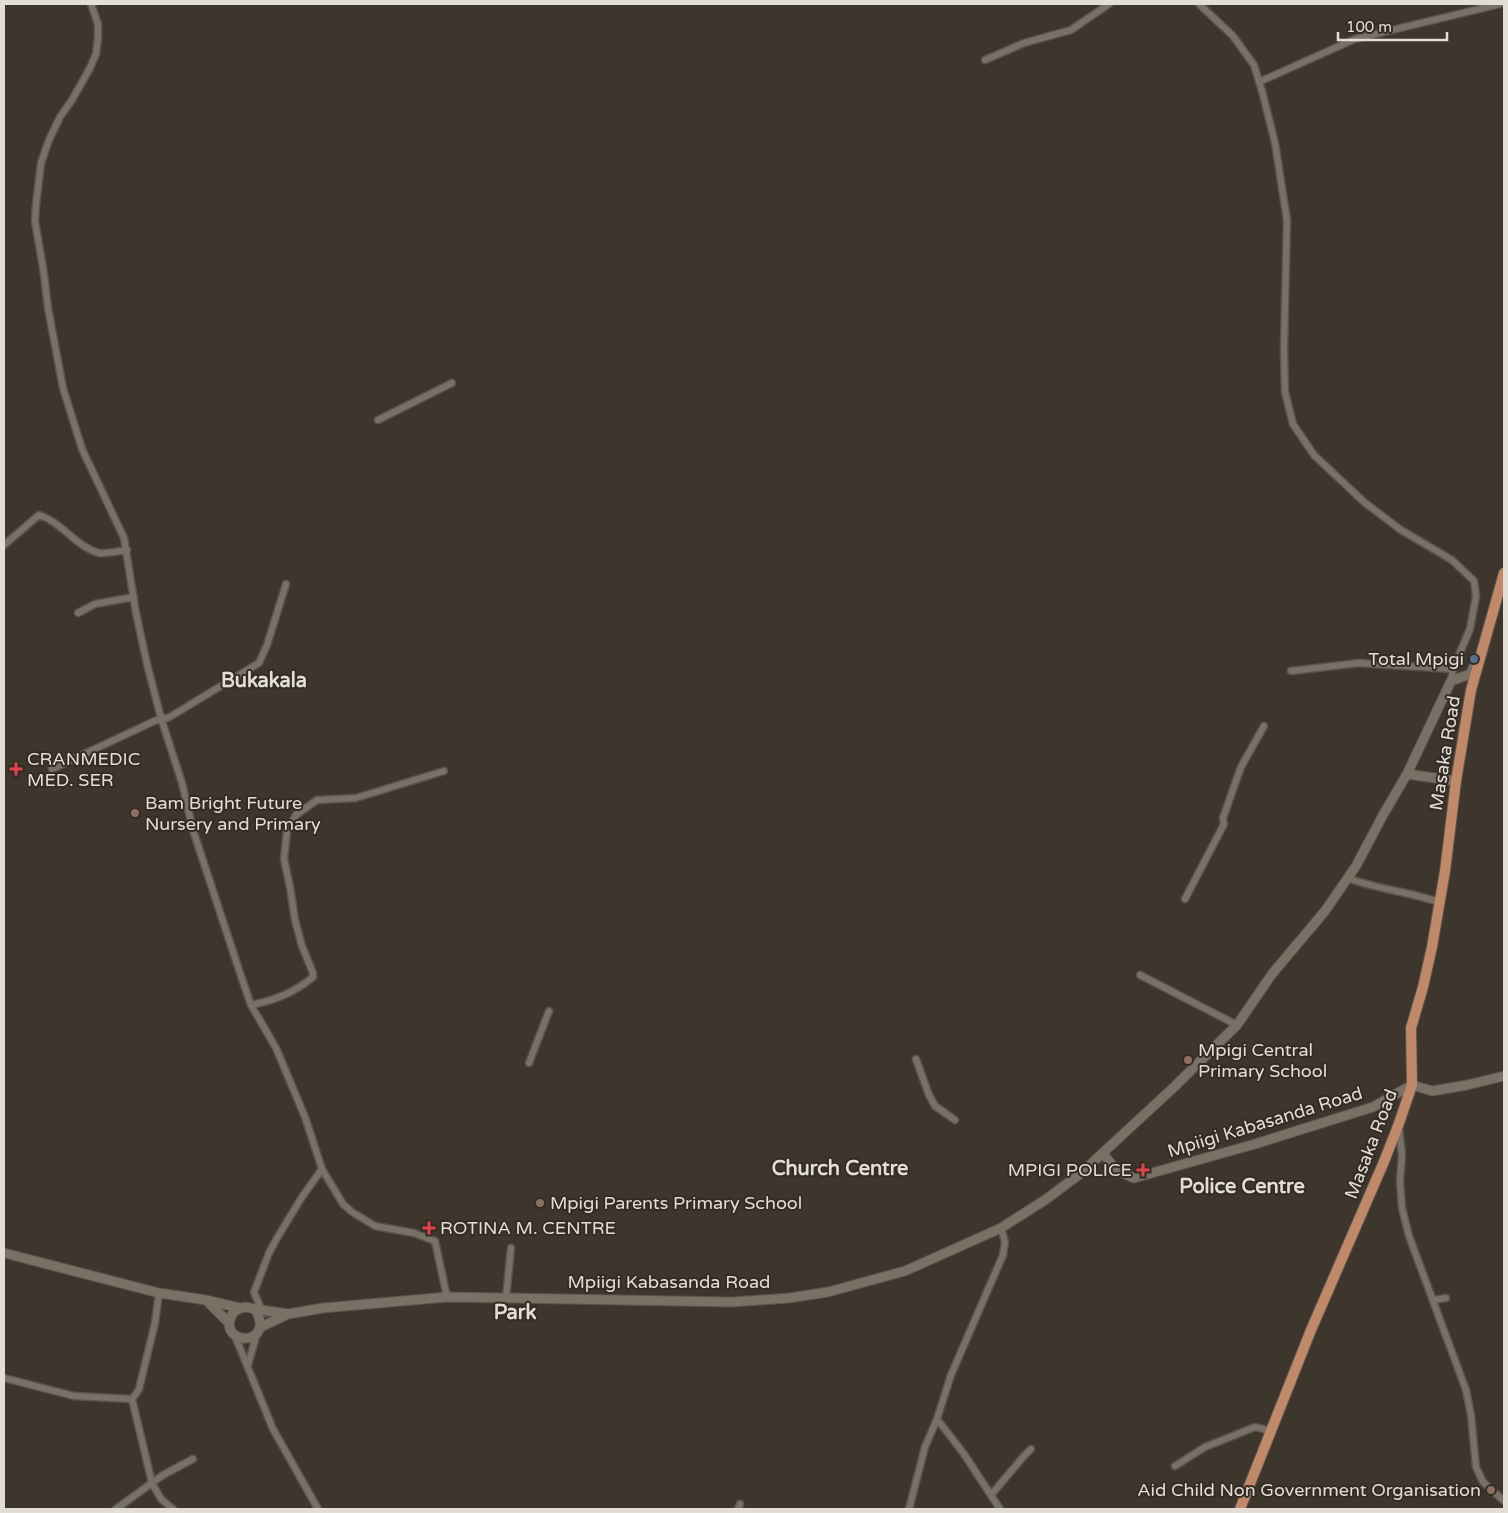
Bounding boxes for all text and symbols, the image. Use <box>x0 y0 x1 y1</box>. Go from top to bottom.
scale bar <box>1338 10 1447 42</box>
text: 100 m <box>1346 18 1392 36</box>
place label: Total Mpigi <box>1368 648 1464 670</box>
marker: Total Mpigi <box>1468 653 1480 665</box>
district label: Bukakala <box>221 669 307 693</box>
street label: Masaka Road <box>1425 694 1465 812</box>
place label: CRANMEDIC MED. SER <box>27 748 140 791</box>
marker: CRANMEDIC MED. SER <box>9 762 23 776</box>
place label: Bam Bright Future Nursery and Primary <box>145 792 321 835</box>
marker: Bam Bright Future Nursery and Primary <box>129 807 141 819</box>
place label: Mpigi Central Primary School <box>1198 1039 1327 1082</box>
marker: Mpigi Central Primary School <box>1182 1054 1194 1066</box>
street label: Mpiigi Kabasanda Road <box>1165 1082 1365 1162</box>
street label: Masaka Road <box>1340 1086 1402 1202</box>
district label: Church Centre <box>772 1157 908 1181</box>
place label: MPIGI POLICE <box>1008 1159 1132 1181</box>
marker: MPIGI POLICE <box>1136 1163 1150 1177</box>
district label: Police Centre <box>1179 1175 1305 1199</box>
place label: Mpigi Parents Primary School <box>550 1192 802 1214</box>
marker: Mpigi Parents Primary School <box>534 1197 546 1209</box>
place label: ROTINA M. CENTRE <box>440 1217 616 1239</box>
marker: ROTINA M. CENTRE <box>422 1221 436 1235</box>
street label: Mpiigi Kabasanda Road <box>568 1271 770 1293</box>
district label: Park <box>494 1301 536 1325</box>
place label: Aid Child Non Government Organisation <box>1137 1479 1481 1501</box>
marker: Aid Child Non Government Organisation <box>1485 1484 1497 1496</box>

